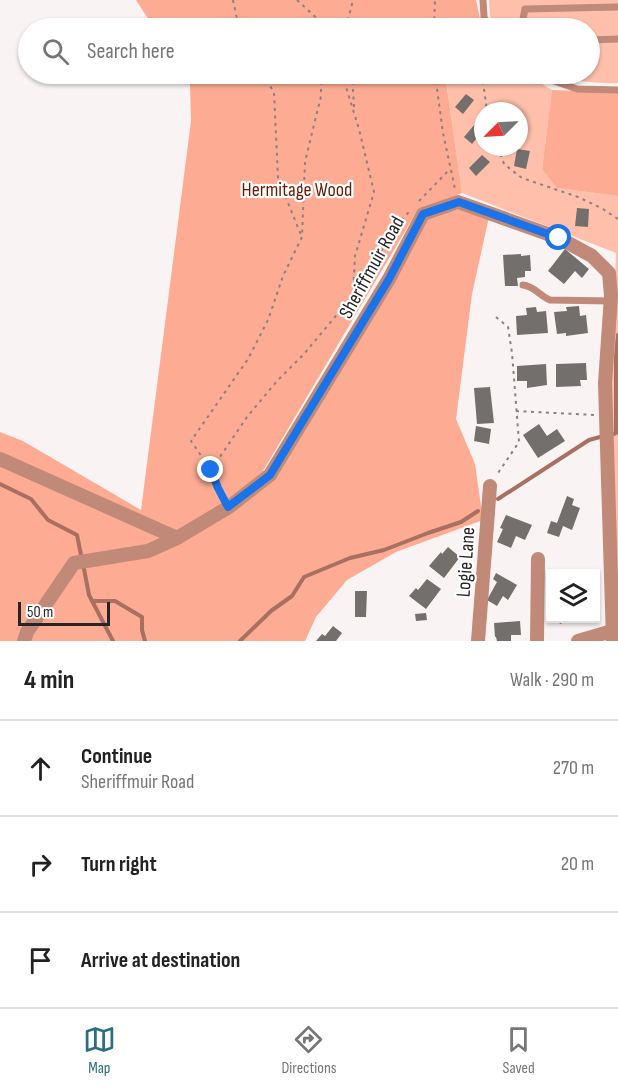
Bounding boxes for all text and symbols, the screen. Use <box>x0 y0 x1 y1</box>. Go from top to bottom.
search box <box>18 18 600 84</box>
icon: search <box>39 35 72 68</box>
text: Search here <box>87 38 174 65</box>
north arrow <box>474 102 528 156</box>
park label: Hermitage Wood <box>242 178 352 202</box>
street label: Sheriffmuir Road <box>334 212 410 323</box>
route start <box>545 224 571 250</box>
route end <box>197 456 223 482</box>
street label: Logie Lane <box>452 526 480 598</box>
map controls <box>546 569 600 623</box>
button: layers <box>546 569 600 623</box>
scale bar <box>18 599 110 626</box>
text: 50 m <box>27 603 53 622</box>
text: 4 min <box>24 665 74 696</box>
text: Walk · 290 m <box>510 668 594 692</box>
text: Continue <box>81 743 152 770</box>
icon: ahead <box>24 752 57 785</box>
text: 270 m <box>553 756 594 780</box>
text: Sheriffmuir Road <box>81 770 194 794</box>
icon: right <box>24 848 57 881</box>
text: Turn right <box>81 851 157 878</box>
text: 20 m <box>561 852 594 876</box>
icon: arrive <box>24 944 57 977</box>
text: Arrive at destination <box>81 947 240 974</box>
tab: Map <box>83 1023 116 1078</box>
tab: Directions <box>281 1023 337 1078</box>
tab: Saved <box>502 1023 535 1078</box>

